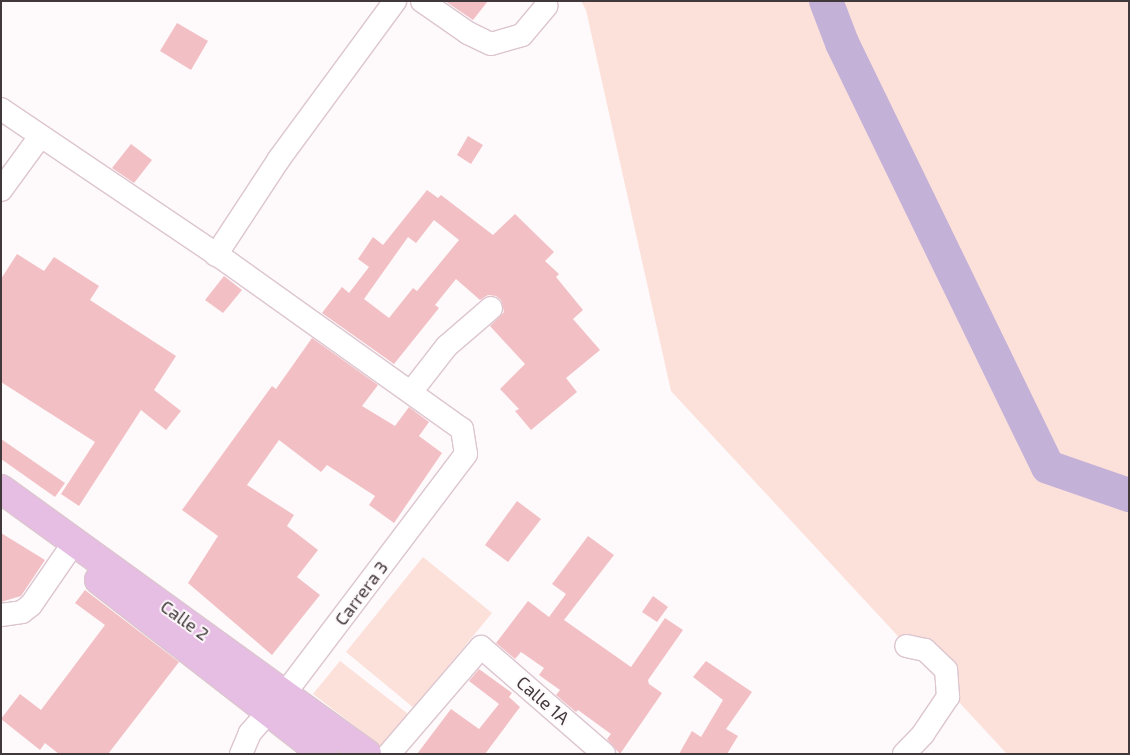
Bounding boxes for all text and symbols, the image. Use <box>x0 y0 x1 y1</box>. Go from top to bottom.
street label: Carrera 3 <box>330 556 392 630</box>
street label: Calle 2 <box>157 595 213 645</box>
street label: Calle 1A <box>512 671 574 729</box>

